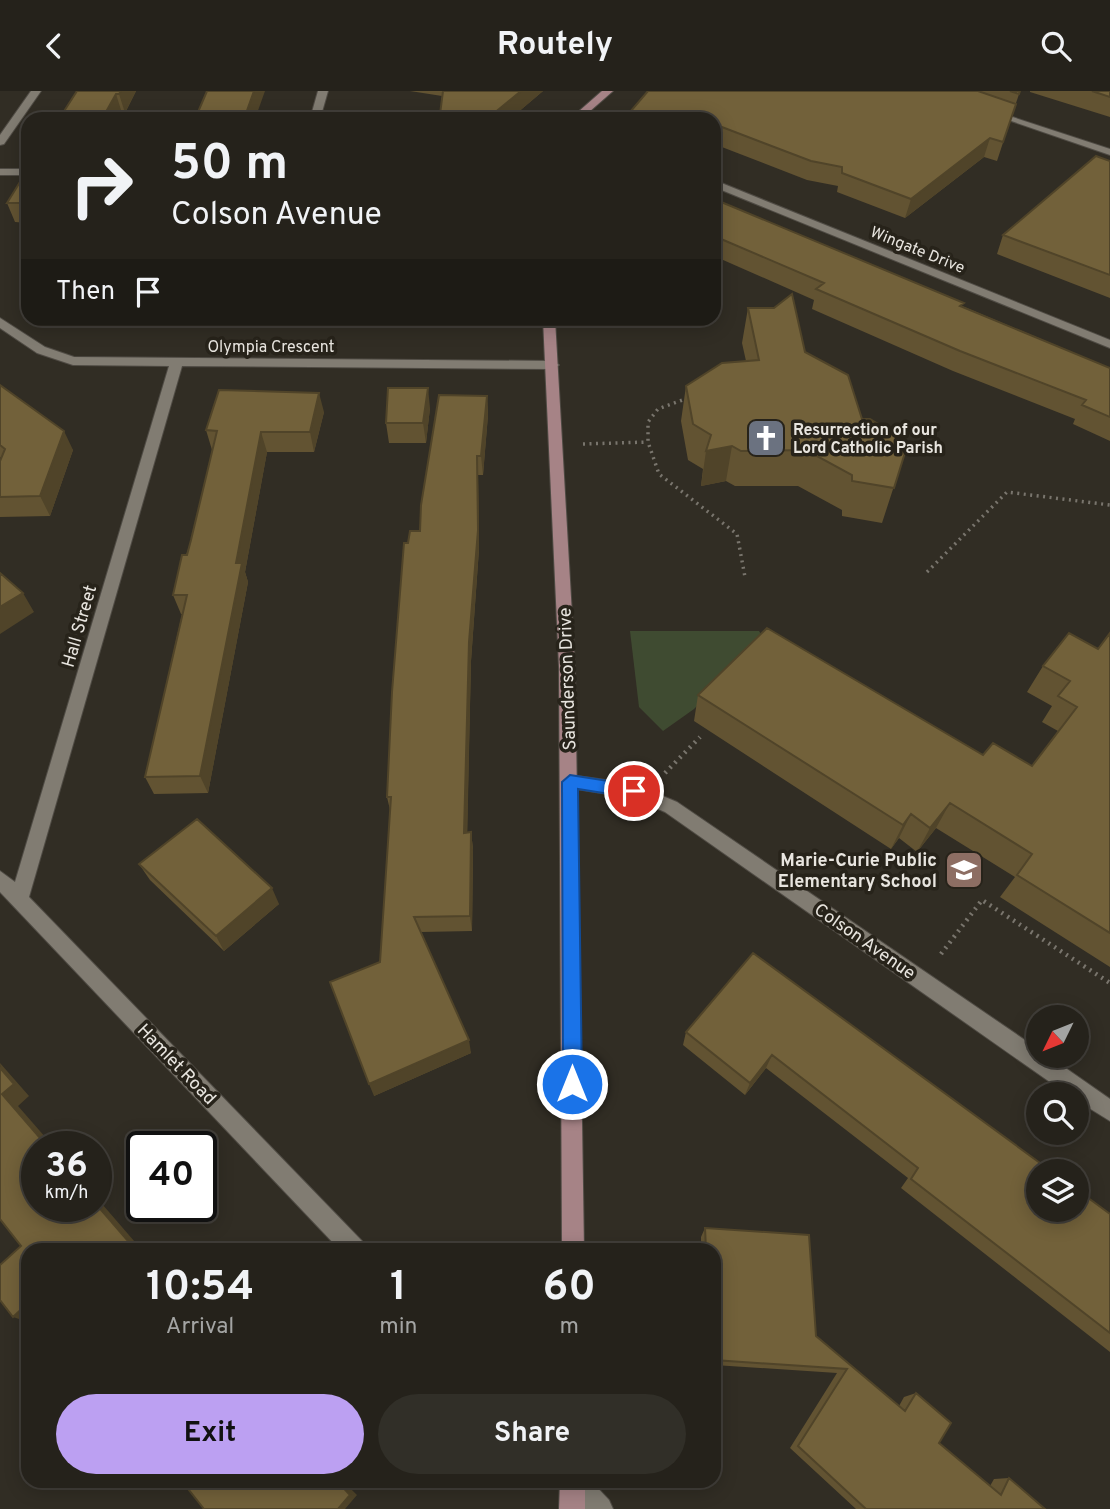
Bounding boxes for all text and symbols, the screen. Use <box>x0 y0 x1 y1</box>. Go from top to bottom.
text: Routely <box>497 26 613 66</box>
icon: back <box>35 27 73 65</box>
icon: search <box>1037 27 1075 65</box>
text: 50 m <box>171 135 288 197</box>
icon: right <box>56 140 147 231</box>
text: Colson Avenue <box>171 196 382 236</box>
street label: Wingate Drive <box>867 223 967 279</box>
icon: arrive <box>129 273 167 311</box>
text: Then <box>56 276 115 309</box>
street label: Olympia Crescent <box>207 338 335 358</box>
church icon: Resurrection of our Lord Catholic Parish <box>745 417 787 459</box>
place label: Resurrection of our Lord Catholic Parish <box>793 421 943 459</box>
street label: Hall Street <box>58 583 103 670</box>
street label: Saunderson Drive <box>555 607 582 751</box>
pin <box>604 761 664 821</box>
icon: arrive <box>615 772 653 810</box>
school or university icon: Marie-Curie Public Elementary School <box>943 849 985 891</box>
place label: Marie-Curie Public Elementary School <box>778 850 937 894</box>
street label: Colson Avenue <box>809 899 919 986</box>
north arrow <box>1026 1005 1088 1067</box>
map controls <box>1026 1005 1089 1222</box>
street label: Hamlet Road <box>132 1020 220 1110</box>
position arrow <box>535 1047 609 1121</box>
button: search <box>1026 1082 1089 1145</box>
speed limit sign: 40 <box>126 1131 217 1222</box>
text: 36 <box>45 1145 88 1189</box>
button: layers <box>1026 1159 1089 1222</box>
text: km/h <box>45 1182 88 1205</box>
text: 10:54 <box>146 1262 254 1315</box>
text: 1 <box>390 1262 407 1315</box>
text: 60 <box>542 1262 596 1315</box>
text: Arrival <box>166 1313 234 1342</box>
text: min <box>379 1313 417 1342</box>
text: m <box>559 1313 579 1342</box>
button: Exit <box>56 1394 364 1474</box>
button: Share <box>378 1394 686 1474</box>

